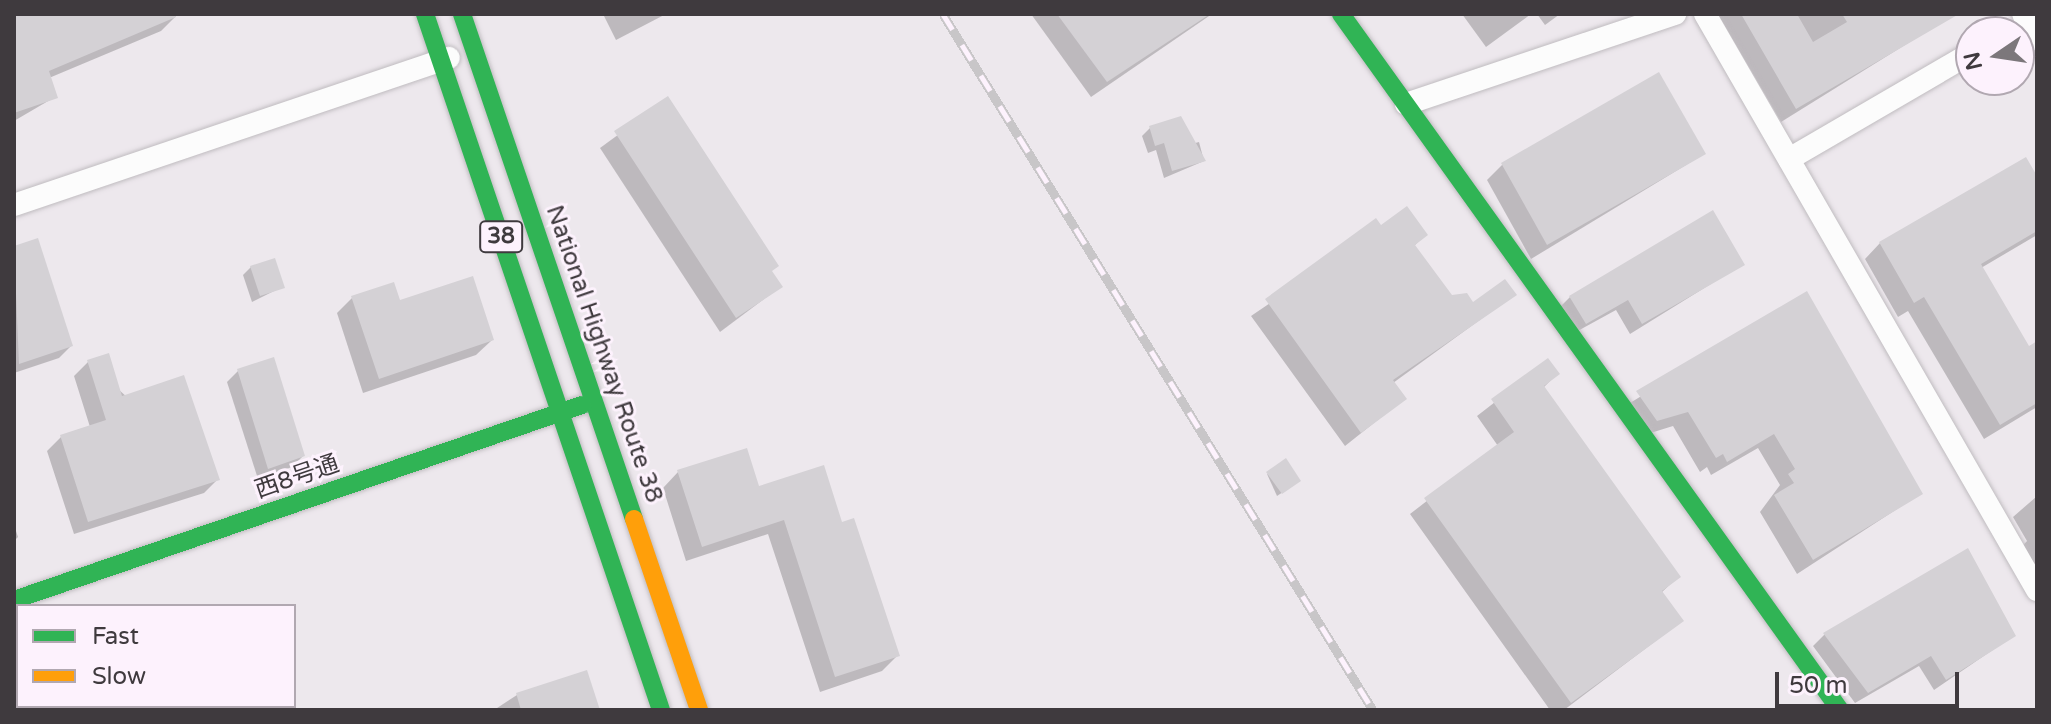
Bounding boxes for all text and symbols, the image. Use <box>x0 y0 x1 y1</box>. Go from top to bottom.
north arrow <box>1955 16 2035 96</box>
text: N <box>1959 49 1988 72</box>
street label: National Highway Route 38 <box>540 202 668 506</box>
road number: 38 <box>479 219 523 255</box>
street label: 西8号通 <box>251 449 343 505</box>
legend <box>16 604 296 708</box>
text: Fast <box>92 622 139 651</box>
scale bar <box>1779 656 1963 706</box>
text: Slow <box>92 662 146 691</box>
text: 50 m <box>1789 671 1847 700</box>

